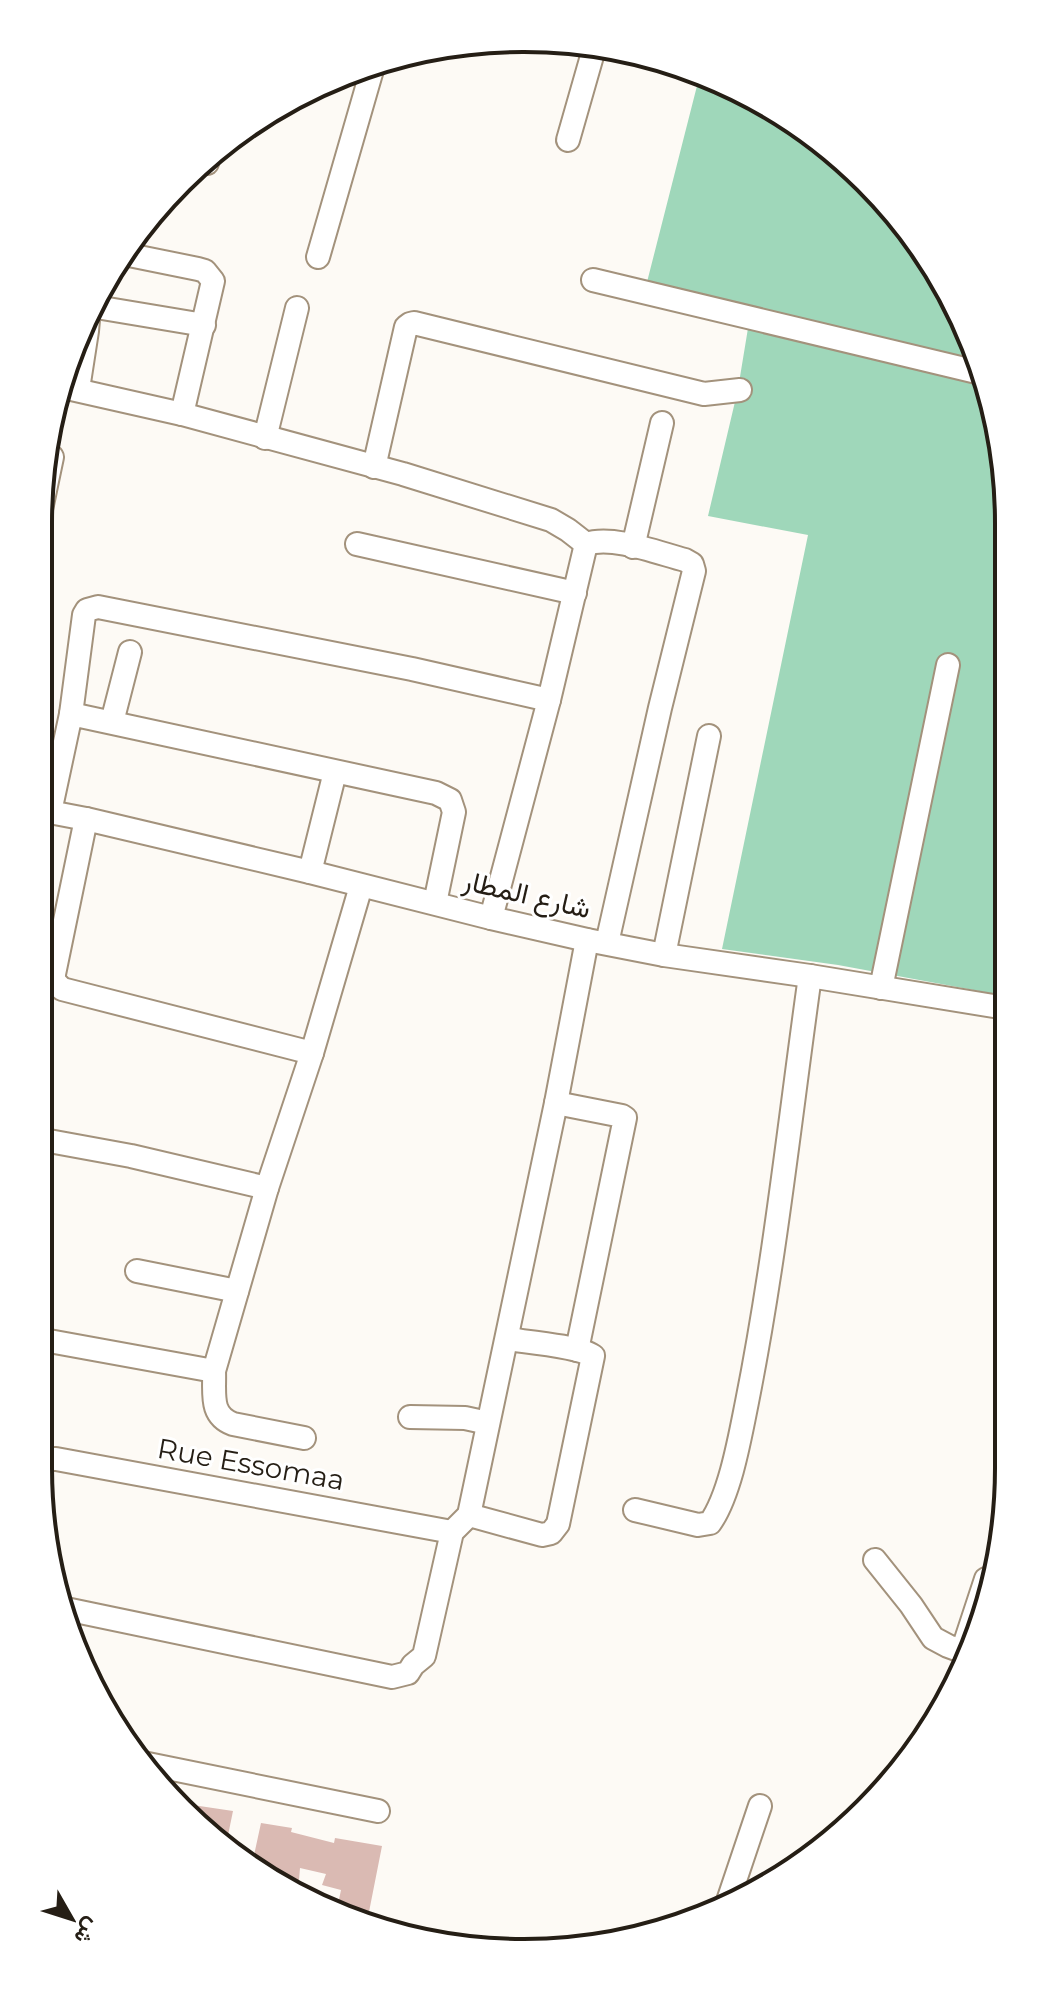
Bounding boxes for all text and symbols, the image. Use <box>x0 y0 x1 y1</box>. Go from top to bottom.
street label: شارع المطار <box>458 863 594 927</box>
street label: Rue Essomaa <box>155 1431 347 1497</box>
north arrow <box>32 1879 112 1959</box>
text: ش <box>68 1913 106 1950</box>

